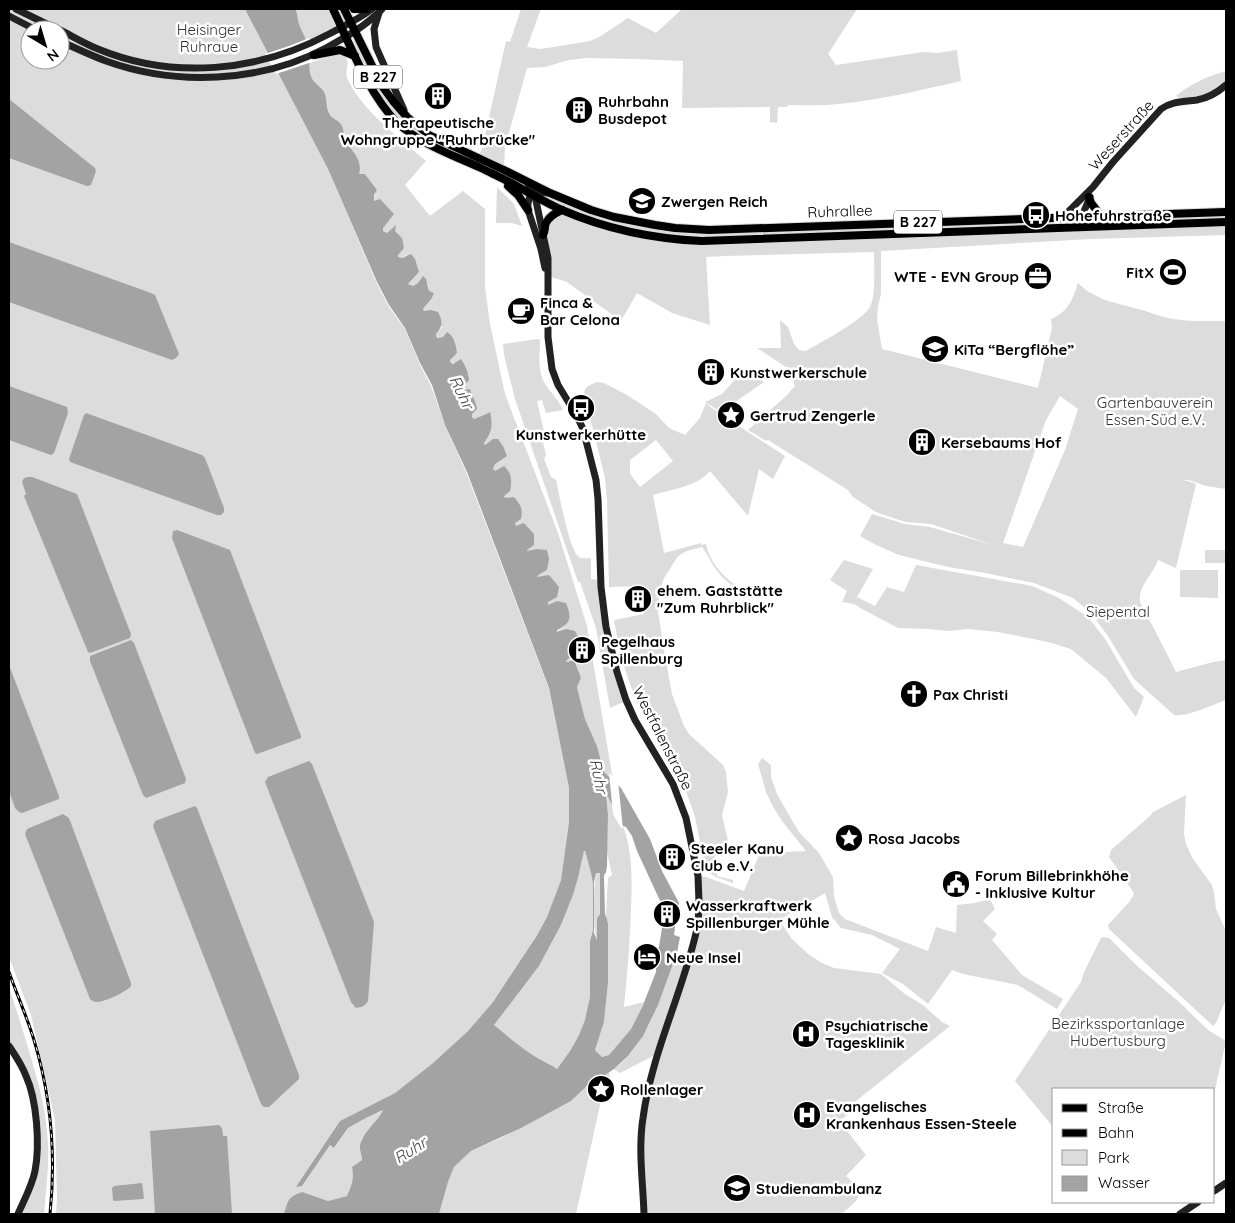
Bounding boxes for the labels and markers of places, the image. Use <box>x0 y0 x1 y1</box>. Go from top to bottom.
building icon: Therapeutische Wohngruppe "Ruhrbrücke" <box>423 81 453 111</box>
place label: Ruhrbahn Busdepot <box>598 92 669 128</box>
building icon: Ruhrbahn Busdepot <box>564 95 594 125</box>
place label: Therapeutische Wohngruppe "Ruhrbrücke" <box>341 113 536 149</box>
school or university icon: Zwergen Reich <box>627 186 657 216</box>
place label: Zwergen Reich <box>661 192 768 211</box>
bus stop icon: Hohefuhrstraße <box>1021 200 1051 230</box>
place label: Hohefuhrstraße <box>1055 206 1172 225</box>
sports icon: FitX <box>1158 257 1188 287</box>
office icon: WTE - EVN Group <box>1023 261 1053 291</box>
place label: FitX <box>1126 263 1154 282</box>
place label: WTE - EVN Group <box>894 267 1019 286</box>
place label: Finca & Bar Celona <box>540 293 620 329</box>
cafe icon: Finca & Bar Celona <box>506 296 536 326</box>
school or university icon: KiTa “Bergflöhe” <box>920 334 950 364</box>
place label: KiTa “Bergflöhe” <box>954 340 1074 359</box>
building icon: Kunstwerkerschule <box>696 357 726 387</box>
place label: Kunstwerkerschule <box>730 363 867 382</box>
bus stop icon: Kunstwerkerhütte <box>566 393 596 423</box>
place icon: Gertrud Zengerle <box>716 400 746 430</box>
place label: Gertrud Zengerle <box>750 406 876 425</box>
place label: Kunstwerkerhütte <box>516 425 646 444</box>
building icon: Kersebaums Hof <box>907 427 937 457</box>
place label: Kersebaums Hof <box>941 433 1062 452</box>
place label: ehem. Gaststätte "Zum Ruhrblick" <box>657 581 783 617</box>
building icon: ehem. Gaststätte "Zum Ruhrblick" <box>623 584 653 614</box>
place label: Pegelhaus Spillenburg <box>601 632 683 668</box>
building icon: Pegelhaus Spillenburg <box>567 635 597 665</box>
church icon: Pax Christi <box>899 679 929 709</box>
place label: Pax Christi <box>933 685 1008 704</box>
place icon: Rosa Jacobs <box>834 823 864 853</box>
place label: Rosa Jacobs <box>868 829 960 848</box>
place label: Steeler Kanu Club e.V. <box>691 839 784 875</box>
building icon: Steeler Kanu Club e.V. <box>657 842 687 872</box>
place label: Forum Billebrinkhöhe - Inklusive Kultur <box>975 866 1129 902</box>
public building icon: Forum Billebrinkhöhe - Inklusive Kultur <box>941 869 971 899</box>
place label: Wasserkraftwerk Spillenburger Mühle <box>686 896 830 932</box>
building icon: Wasserkraftwerk Spillenburger Mühle <box>652 899 682 929</box>
hotel icon: Neue Insel <box>632 942 662 972</box>
place label: Neue Insel <box>666 948 741 967</box>
place label: Psychiatrische Tagesklinik <box>825 1016 929 1052</box>
hospital icon: Psychiatrische Tagesklinik <box>791 1019 821 1049</box>
place icon: Rollenlager <box>586 1074 616 1104</box>
place label: Rollenlager <box>620 1080 704 1099</box>
place label: Evangelisches Krankenhaus Essen-Steele <box>826 1097 1017 1133</box>
hospital icon: Evangelisches Krankenhaus Essen-Steele <box>792 1100 822 1130</box>
school or university icon: Studienambulanz <box>722 1173 752 1203</box>
place label: Studienambulanz <box>756 1179 882 1198</box>

